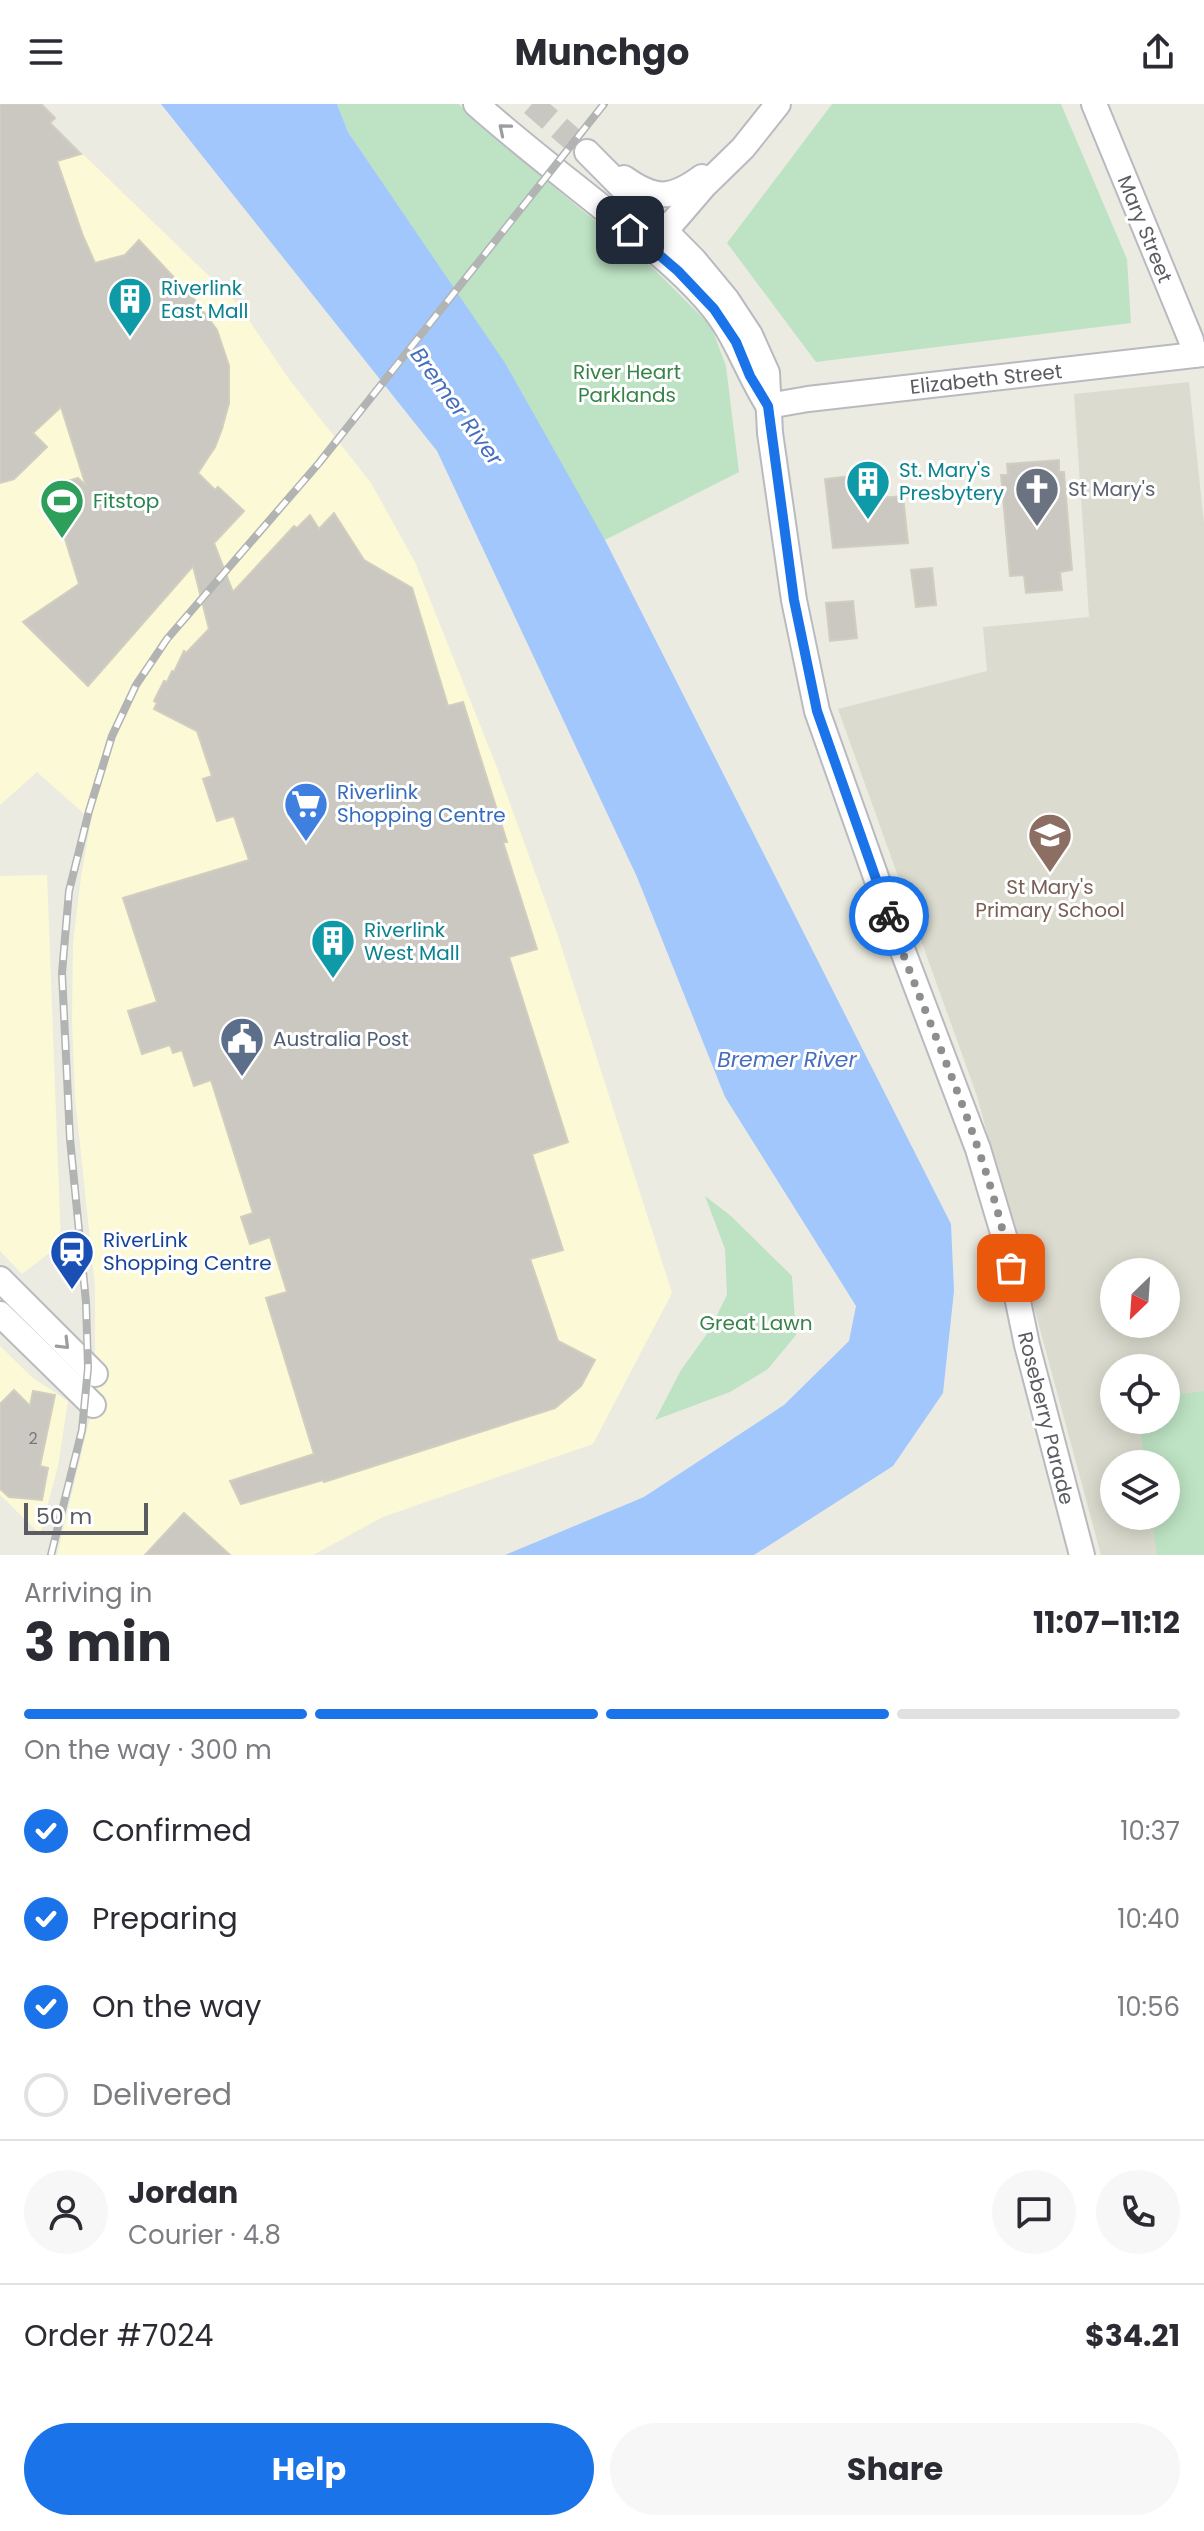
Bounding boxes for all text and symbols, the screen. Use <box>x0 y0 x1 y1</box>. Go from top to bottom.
text: Munchgo <box>515 27 690 78</box>
icon: menu <box>24 30 68 74</box>
icon: share <box>1136 30 1180 74</box>
one-way arrow <box>499 124 514 138</box>
street label: Mary Street <box>1111 171 1179 287</box>
pin <box>596 196 664 264</box>
icon: home <box>608 208 652 252</box>
place label: Riverlink East Mall <box>161 274 248 325</box>
building icon: Riverlink East Mall <box>106 275 154 338</box>
water label: Bremer River <box>403 341 511 472</box>
street label: Elizabeth Street <box>909 357 1063 401</box>
park label: River Heart Parklands <box>573 358 681 409</box>
place label: St. Mary's Presbytery <box>899 456 1004 507</box>
building icon: St. Mary's Presbytery <box>844 458 892 521</box>
church icon: St Mary's <box>1013 465 1061 528</box>
place label: St Mary's <box>1068 475 1155 503</box>
sports icon: Fitstop <box>38 477 86 540</box>
place label: Fitstop <box>93 487 159 515</box>
place label: Riverlink Shopping Centre <box>337 778 506 829</box>
supermarket icon: Riverlink Shopping Centre <box>282 780 330 843</box>
school or university icon: St Mary's Primary School <box>1026 811 1074 874</box>
place label: St Mary's Primary School <box>975 873 1125 924</box>
courier <box>849 876 929 956</box>
icon: bike <box>867 894 911 938</box>
place label: Riverlink West Mall <box>364 916 460 967</box>
building icon: Riverlink West Mall <box>309 917 357 980</box>
public building icon: Australia Post <box>218 1015 266 1078</box>
place label: Australia Post <box>273 1025 409 1053</box>
water label: Bremer River <box>717 1044 857 1075</box>
place label: RiverLink Shopping Centre <box>103 1226 272 1277</box>
station icon: RiverLink Shopping Centre <box>48 1228 96 1291</box>
pin <box>977 1234 1045 1302</box>
icon: bag <box>989 1246 1033 1290</box>
north arrow <box>1100 1258 1180 1338</box>
map controls <box>1100 1258 1180 1530</box>
park label: Great Lawn <box>700 1309 812 1337</box>
street label: Roseberry Parade <box>1011 1329 1081 1507</box>
one-way arrow <box>55 1335 70 1349</box>
button: locate <box>1100 1354 1180 1434</box>
house number: 2 <box>28 1427 38 1450</box>
button: layers <box>1100 1450 1180 1530</box>
scale bar <box>24 1499 148 1535</box>
text: 50 m <box>36 1501 92 1532</box>
text: Arriving in <box>24 1575 153 1611</box>
text: 11:07–11:12 <box>1033 1601 1180 1644</box>
text: 3 min <box>24 1606 172 1679</box>
text: On the way · 300 m <box>24 1732 272 1768</box>
icon: check <box>24 1809 68 1853</box>
text: Confirmed <box>92 1809 252 1852</box>
text: 10:37 <box>1120 1813 1180 1849</box>
icon: check <box>24 1897 68 1941</box>
text: Preparing <box>92 1897 238 1940</box>
text: 10:40 <box>1117 1901 1180 1937</box>
icon: check <box>24 1985 68 2029</box>
text: On the way <box>92 1985 261 2028</box>
text: 10:56 <box>1117 1989 1180 2025</box>
text: Delivered <box>92 2073 232 2116</box>
button: person <box>24 2170 108 2254</box>
button: chat <box>992 2170 1076 2254</box>
button: phone <box>1096 2170 1180 2254</box>
text: Jordan <box>128 2171 238 2214</box>
text: Courier · 4.8 <box>128 2217 281 2253</box>
text: Order #7024 <box>24 2314 213 2357</box>
text: $34.21 <box>1085 2314 1180 2357</box>
button: Help <box>24 2423 594 2515</box>
button: Share <box>610 2423 1180 2515</box>

